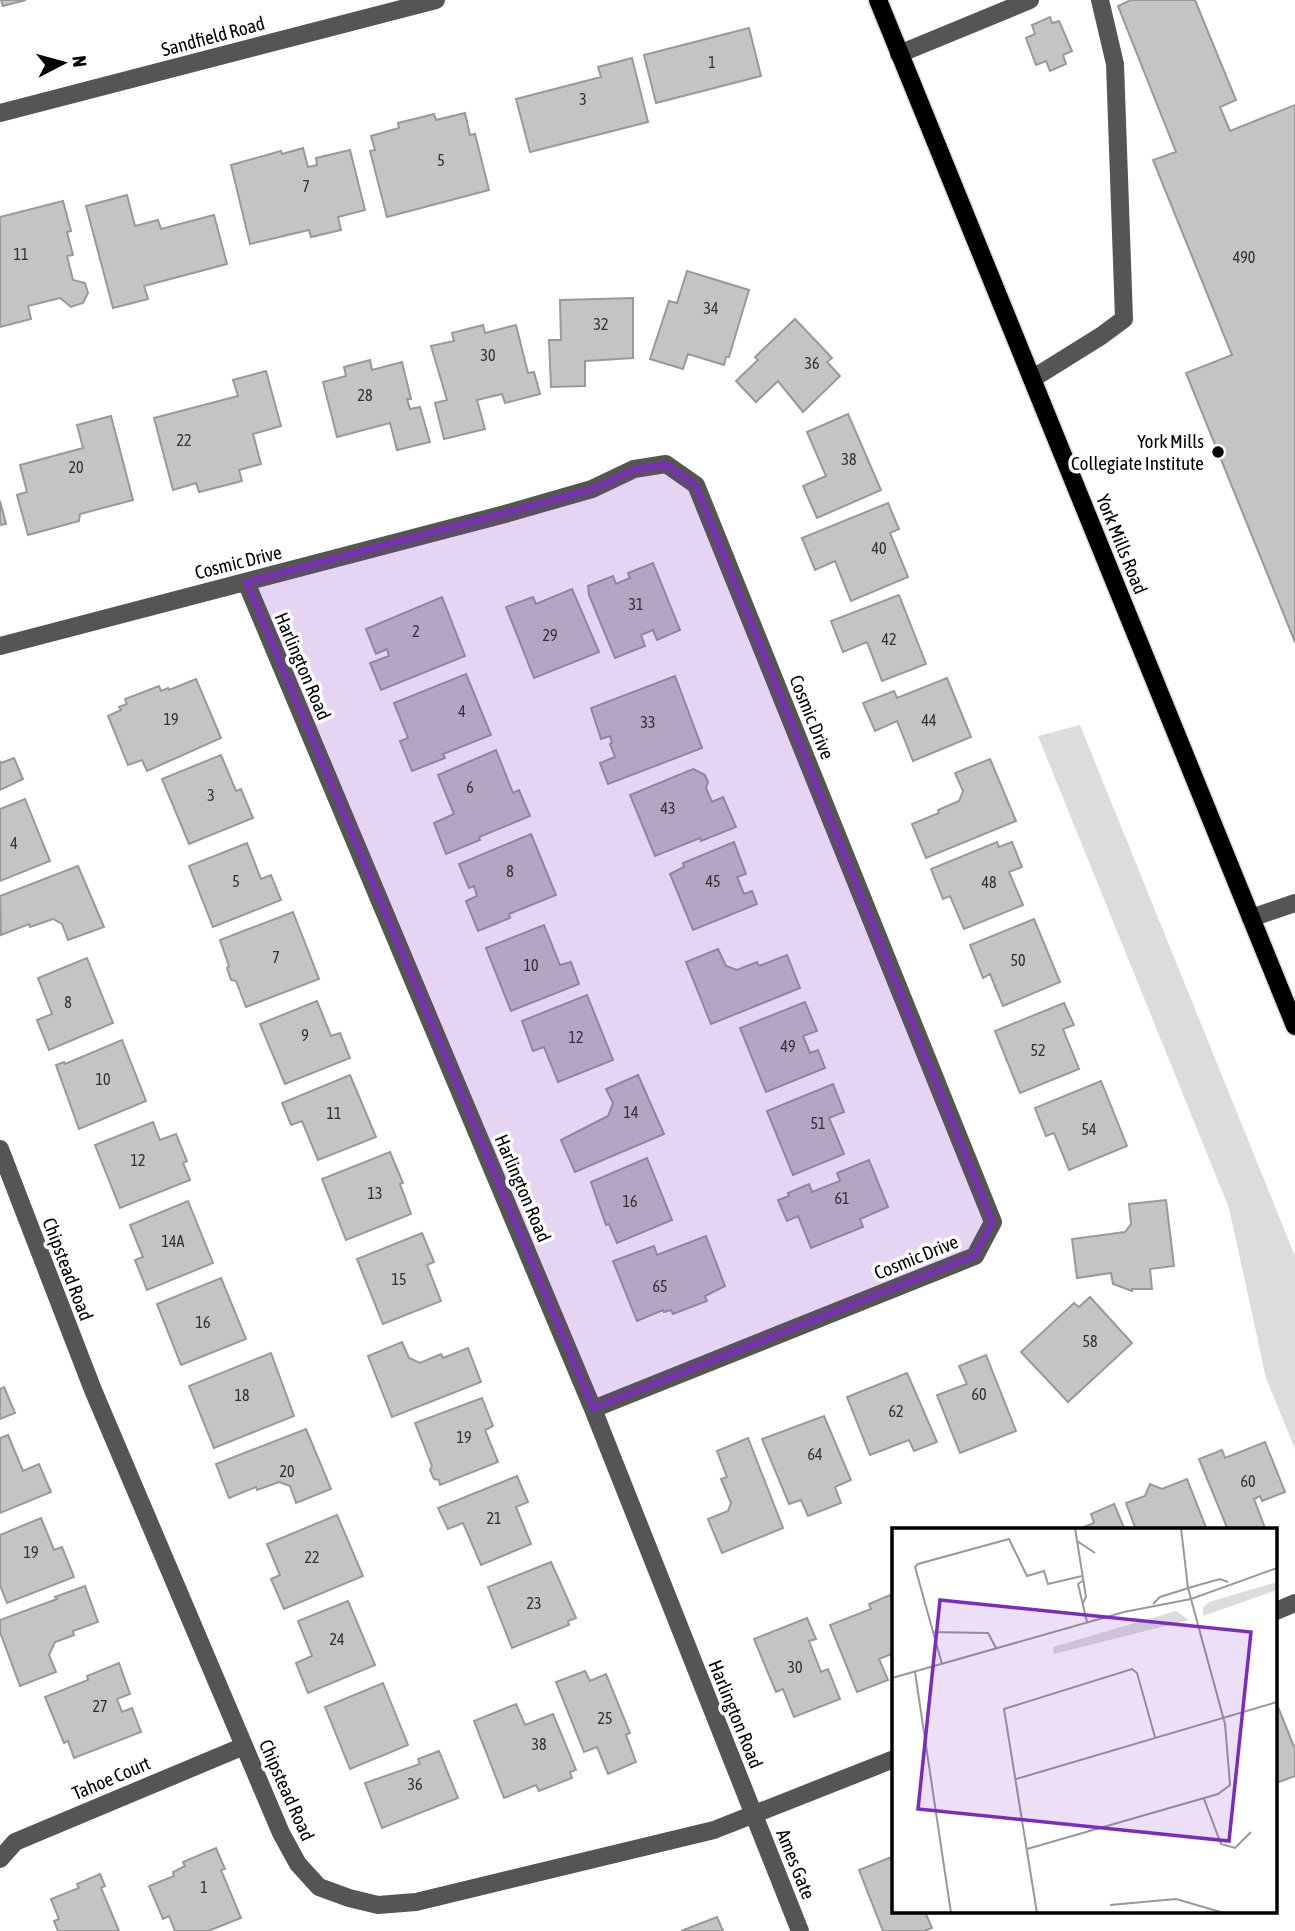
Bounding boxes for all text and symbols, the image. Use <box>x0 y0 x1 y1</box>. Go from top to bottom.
street label: Sandfield Road <box>159 12 267 60</box>
north arrow <box>28 28 98 98</box>
house number: 1 <box>708 53 716 71</box>
text: N <box>68 54 91 68</box>
house number: 3 <box>579 90 587 108</box>
house number: 5 <box>437 151 445 169</box>
house number: 7 <box>302 177 310 195</box>
house number: 11 <box>13 245 29 263</box>
house number: 490 <box>1233 248 1255 266</box>
house number: 34 <box>703 299 719 317</box>
house number: 32 <box>593 315 609 333</box>
house number: 30 <box>480 346 496 364</box>
house number: 36 <box>804 354 820 372</box>
house number: 28 <box>357 386 373 404</box>
place label: York Mills Collegiate Institute <box>1071 430 1204 474</box>
house number: 22 <box>176 431 192 449</box>
marker: York Mills Collegiate Institute <box>1210 444 1226 460</box>
house number: 38 <box>841 450 857 468</box>
house number: 20 <box>68 458 84 476</box>
street label: York Mills Road <box>1092 491 1152 597</box>
house number: 40 <box>871 539 887 557</box>
street label: Cosmic Drive <box>192 541 284 583</box>
house number: 31 <box>628 595 644 613</box>
street label: Harlington Road <box>270 609 336 723</box>
house number: 2 <box>412 622 420 640</box>
house number: 29 <box>542 626 558 644</box>
house number: 42 <box>881 630 897 648</box>
street label: Cosmic Drive <box>785 672 839 762</box>
house number: 4 <box>458 702 466 720</box>
house number: 19 <box>163 710 179 728</box>
house number: 44 <box>921 711 937 729</box>
house number: 33 <box>640 713 656 731</box>
house number: 6 <box>466 778 474 796</box>
house number: 3 <box>207 786 215 804</box>
house number: 43 <box>660 799 676 817</box>
house number: 4 <box>10 834 18 852</box>
house number: 8 <box>506 862 514 880</box>
house number: 5 <box>232 872 240 890</box>
house number: 45 <box>705 872 721 890</box>
house number: 48 <box>981 873 997 891</box>
house number: 7 <box>272 948 280 966</box>
house number: 50 <box>1010 951 1026 969</box>
house number: 10 <box>523 956 539 974</box>
house number: 8 <box>64 993 72 1011</box>
house number: 9 <box>301 1026 309 1044</box>
house number: 12 <box>568 1028 584 1046</box>
house number: 49 <box>780 1037 796 1055</box>
house number: 52 <box>1030 1041 1046 1059</box>
house number: 10 <box>95 1070 111 1088</box>
house number: 14 <box>623 1103 639 1121</box>
house number: 11 <box>326 1104 342 1122</box>
house number: 51 <box>810 1114 826 1132</box>
house number: 54 <box>1081 1120 1097 1138</box>
street label: Harlington Road <box>490 1131 556 1245</box>
house number: 12 <box>130 1151 146 1169</box>
house number: 13 <box>367 1184 383 1202</box>
house number: 61 <box>834 1189 850 1207</box>
house number: 16 <box>622 1192 638 1210</box>
street label: Chipstead Road <box>38 1214 98 1324</box>
street label: Cosmic Drive <box>871 1230 961 1284</box>
house number: 14A <box>162 1232 185 1250</box>
house number: 15 <box>391 1270 407 1288</box>
house number: 65 <box>652 1277 668 1295</box>
house number: 16 <box>195 1313 211 1331</box>
house number: 58 <box>1082 1332 1098 1350</box>
house number: 60 <box>971 1385 987 1403</box>
house number: 18 <box>234 1386 250 1404</box>
house number: 62 <box>888 1402 904 1420</box>
house number: 19 <box>456 1428 472 1446</box>
house number: 64 <box>807 1445 823 1463</box>
house number: 20 <box>279 1462 295 1480</box>
house number: 60 <box>1240 1472 1256 1490</box>
house number: 21 <box>486 1509 502 1527</box>
inset map <box>892 1528 1278 1913</box>
house number: 19 <box>23 1543 39 1561</box>
house number: 22 <box>304 1548 320 1566</box>
house number: 23 <box>526 1594 542 1612</box>
house number: 24 <box>329 1630 345 1648</box>
street label: Harlington Road <box>704 1657 768 1771</box>
house number: 30 <box>787 1658 803 1676</box>
house number: 27 <box>92 1697 108 1715</box>
house number: 25 <box>597 1709 613 1727</box>
house number: 38 <box>531 1735 547 1753</box>
street label: Chipstead Road <box>255 1736 319 1844</box>
street label: Tahoe Court <box>69 1752 153 1804</box>
house number: 36 <box>407 1775 423 1793</box>
street label: Ames Gate <box>772 1826 820 1902</box>
house number: 1 <box>200 1878 208 1896</box>

